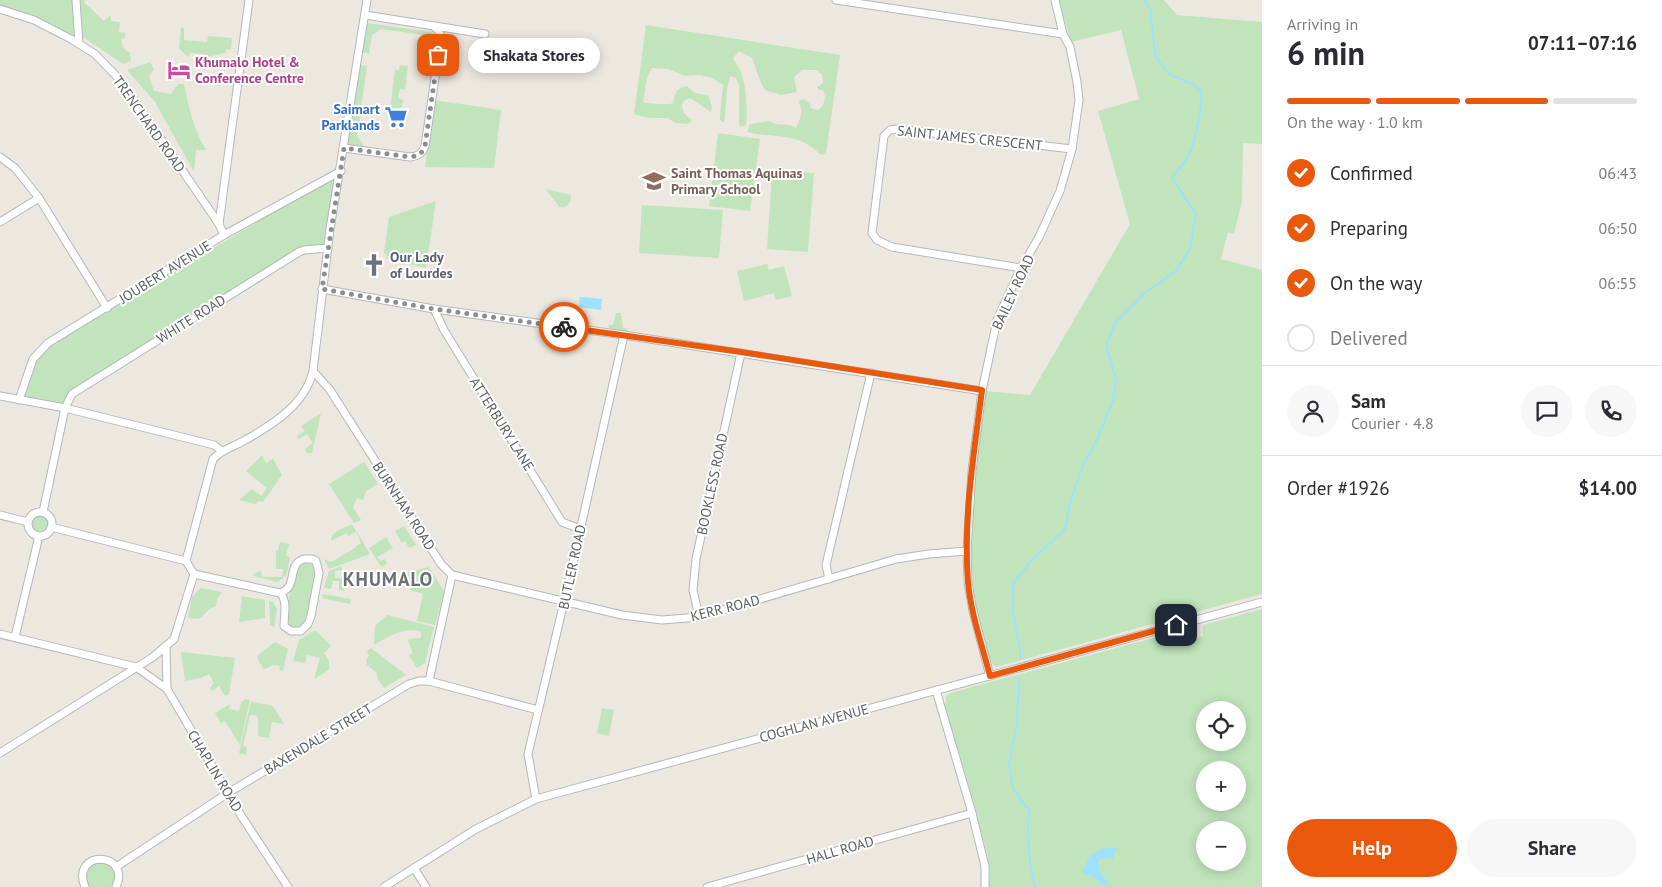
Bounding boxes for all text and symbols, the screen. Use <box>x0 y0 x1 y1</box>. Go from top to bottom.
text: Arriving in <box>1287 14 1358 34</box>
text: 07:11–07:16 <box>1528 31 1637 55</box>
text: 6 min <box>1287 32 1365 74</box>
pin <box>417 34 459 76</box>
callout: Shakata Stores <box>468 38 600 72</box>
icon: bag <box>424 41 452 69</box>
text: Shakata Stores <box>483 45 585 65</box>
place label: Khumalo Hotel & Conference Centre <box>195 53 304 87</box>
hotel icon: Khumalo Hotel & Conference Centre <box>166 57 192 83</box>
street label: TRENCHARD ROAD <box>109 72 189 176</box>
place label: Saimart Parklands <box>322 100 380 134</box>
supermarket icon: Saimart Parklands <box>383 104 409 130</box>
text: On the way · 1.0 km <box>1287 112 1423 132</box>
street label: SAINT JAMES CRESCENT <box>896 121 1044 155</box>
icon: check <box>1287 159 1315 187</box>
text: Confirmed <box>1330 161 1413 185</box>
text: 06:43 <box>1599 163 1637 183</box>
place label: Saint Thomas Aquinas Primary School <box>671 164 802 198</box>
school or university icon: Saint Thomas Aquinas Primary School <box>641 168 667 194</box>
icon: check <box>1287 214 1315 242</box>
text: Preparing <box>1330 216 1408 240</box>
text: 06:50 <box>1599 218 1637 238</box>
street label: JOUBERT AVENUE <box>115 236 215 308</box>
place label: Our Lady of Lourdes <box>390 248 453 282</box>
church icon: Our Lady of Lourdes <box>361 252 387 278</box>
street label: BAILEY ROAD <box>988 252 1038 332</box>
icon: check <box>1287 269 1315 297</box>
text: On the way <box>1330 271 1422 295</box>
text: 06:55 <box>1599 273 1637 293</box>
street label: WHITE ROAD <box>153 291 229 347</box>
courier <box>539 302 589 352</box>
icon: bike <box>550 313 578 341</box>
text: Delivered <box>1330 326 1408 350</box>
street label: ATTERBURY LANE <box>466 374 538 474</box>
button: person <box>1287 385 1339 437</box>
button: chat <box>1521 385 1573 437</box>
button: phone <box>1585 385 1637 437</box>
text: Sam <box>1351 389 1386 413</box>
text: Courier · 4.8 <box>1351 413 1434 433</box>
street label: BOOKLESS ROAD <box>692 432 732 536</box>
street label: BURNHAM ROAD <box>369 458 439 554</box>
text: Order #1926 <box>1287 476 1390 500</box>
text: $14.00 <box>1578 476 1637 500</box>
street label: BUTLER ROAD <box>554 523 590 611</box>
district label: KHUMALO <box>343 567 433 591</box>
street label: KERR ROAD <box>689 591 761 625</box>
pin <box>1155 604 1197 646</box>
icon: home <box>1162 611 1190 639</box>
street label: BAXENDALE STREET <box>261 699 376 778</box>
street label: COGHLAN AVENUE <box>757 700 871 746</box>
map controls <box>1196 701 1246 871</box>
button: locate <box>1196 701 1246 751</box>
street label: CHAPLIN ROAD <box>184 727 246 815</box>
button: + <box>1196 761 1246 811</box>
button: Help <box>1287 819 1457 877</box>
button: Share <box>1467 819 1637 877</box>
button: − <box>1196 821 1246 871</box>
street label: HALL ROAD <box>804 832 876 868</box>

